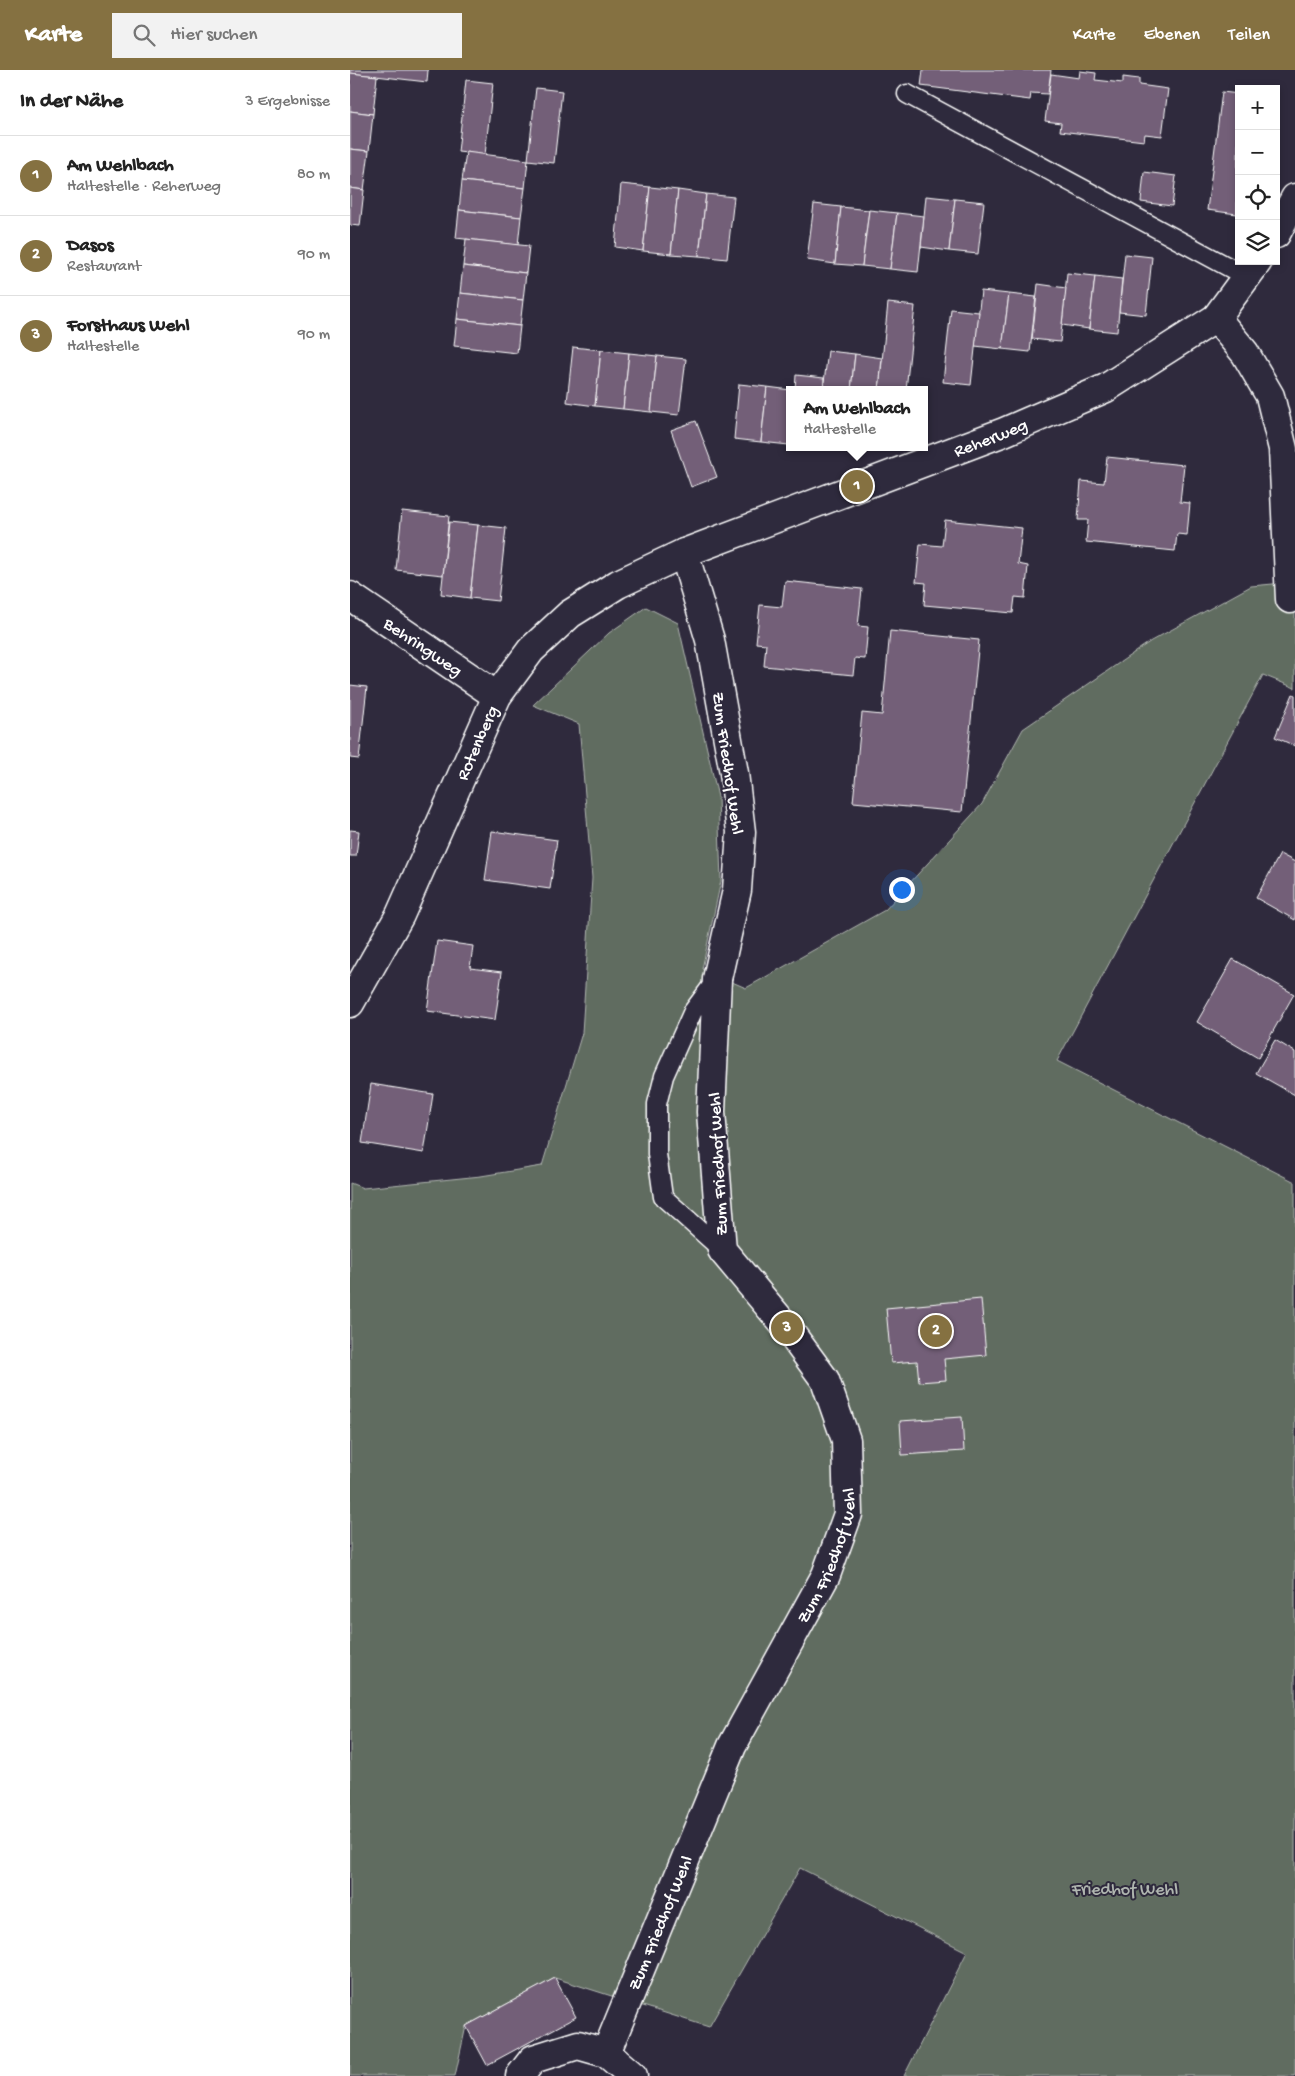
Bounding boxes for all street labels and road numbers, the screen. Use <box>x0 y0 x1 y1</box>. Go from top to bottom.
street label: Reherweg <box>951 415 1031 463</box>
street label: Behringweg <box>378 613 466 682</box>
street label: Zum Friedhof Wehl <box>706 691 747 836</box>
street label: Rotenberg <box>453 703 504 784</box>
street label: Zum Friedhof Wehl <box>705 1092 734 1236</box>
street label: Zum Friedhof Wehl <box>794 1488 861 1628</box>
street label: Zum Friedhof Wehl <box>625 1853 699 1994</box>

